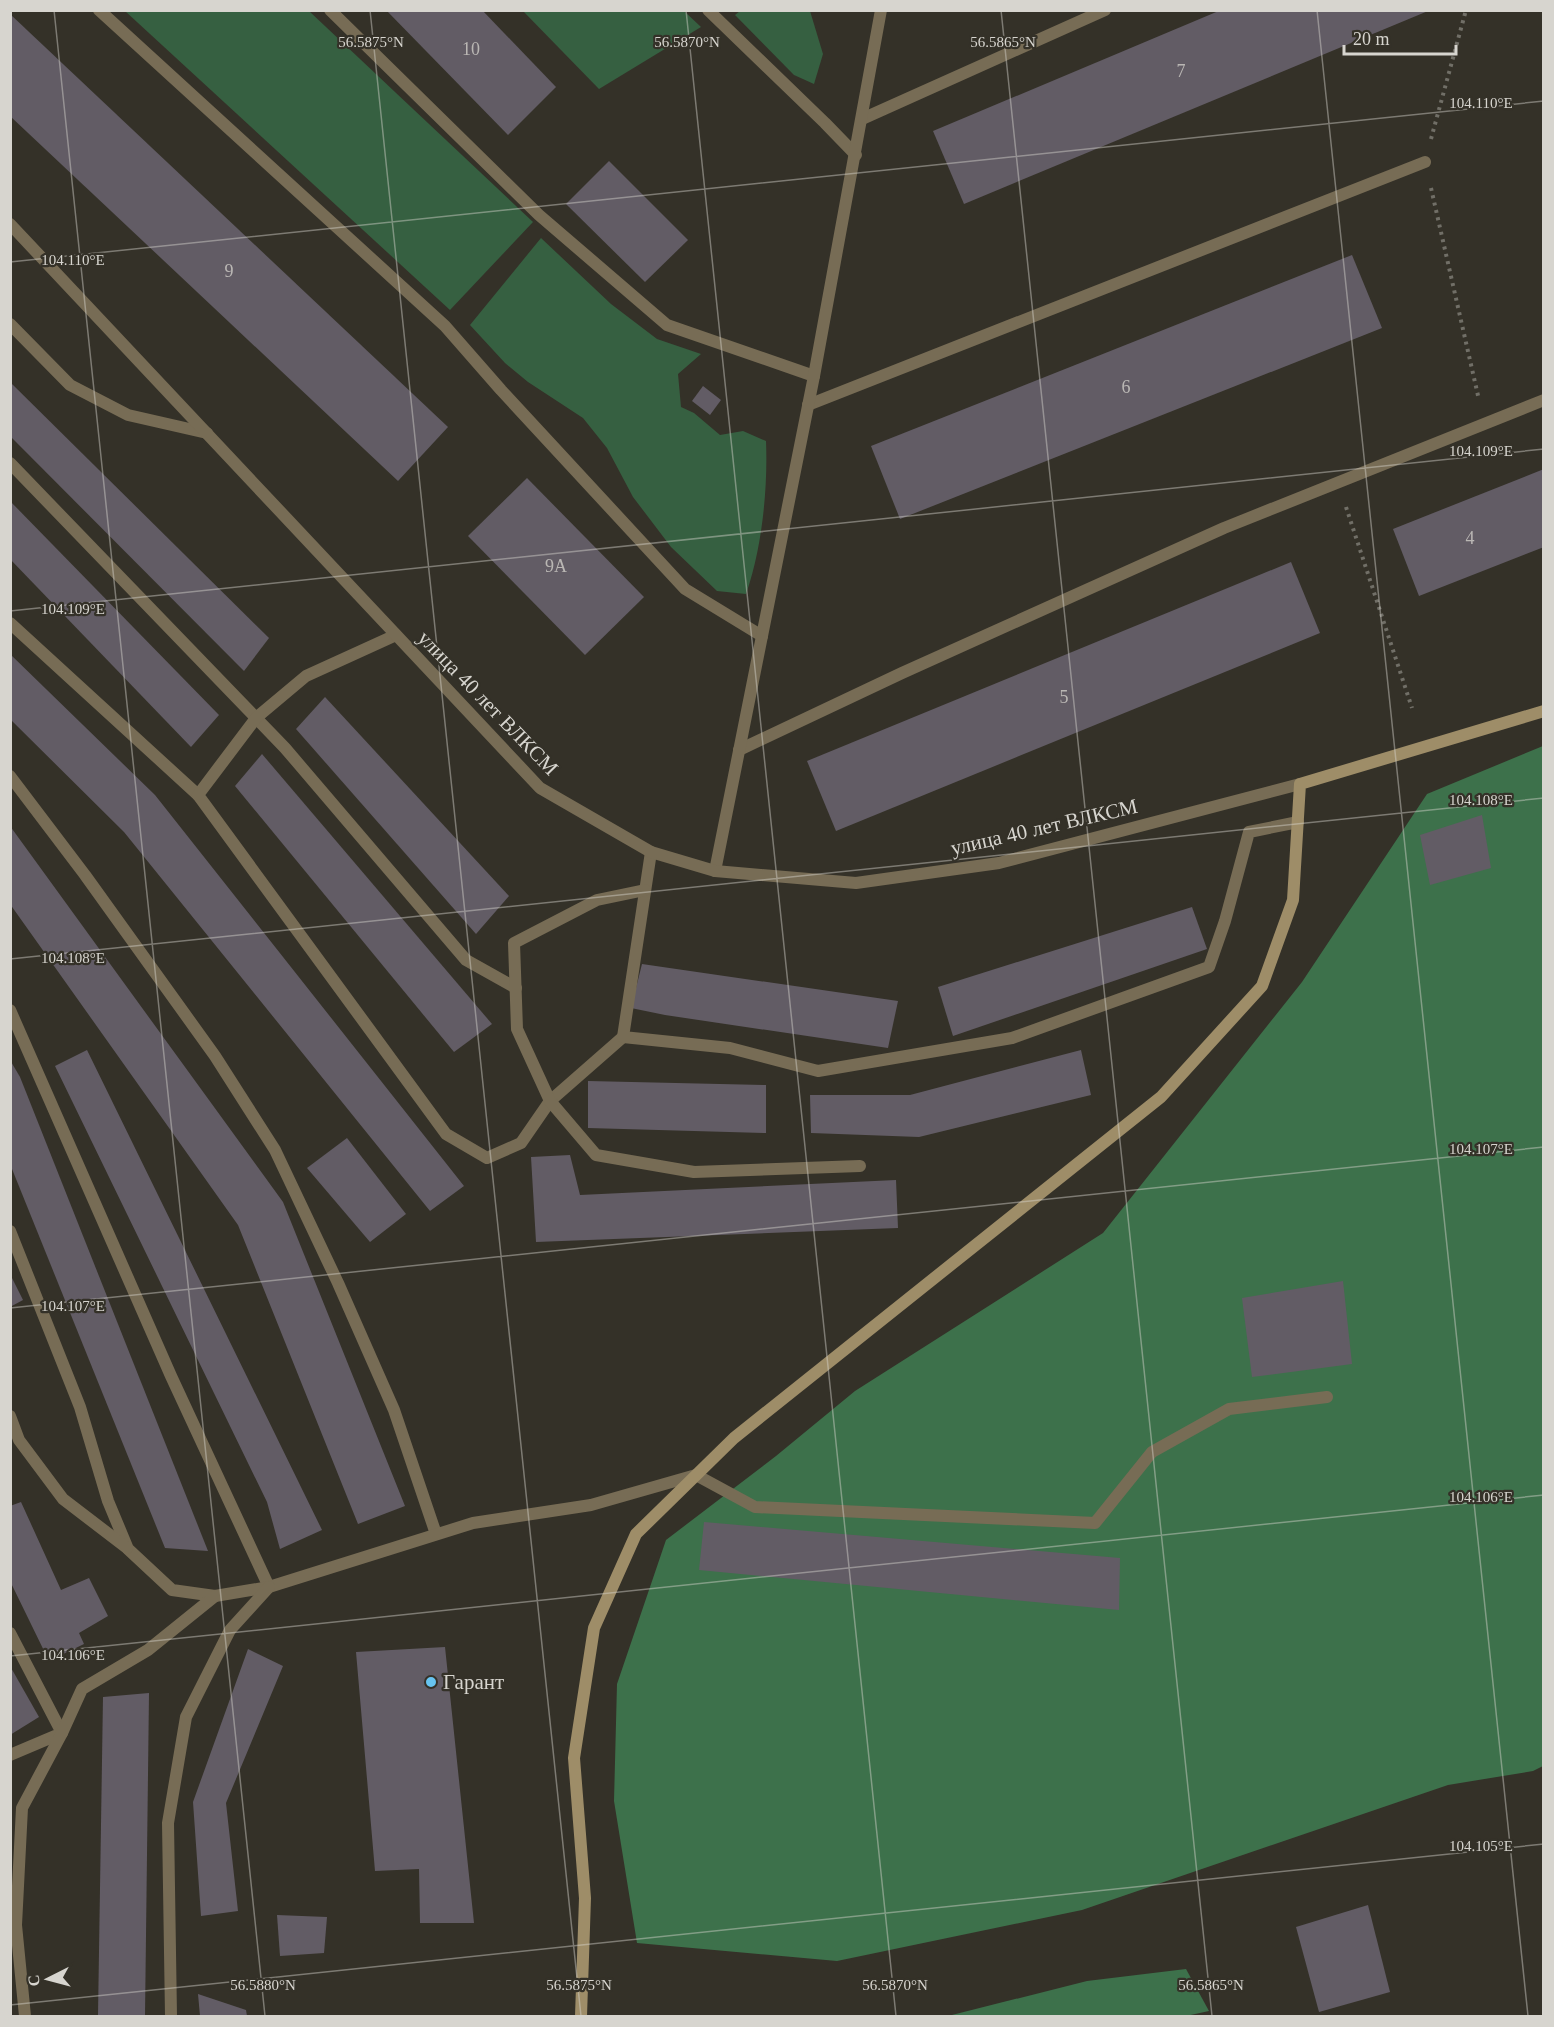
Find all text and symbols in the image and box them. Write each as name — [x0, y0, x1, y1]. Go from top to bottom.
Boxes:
scale bar — [1344, 18, 1456, 56]
text: 20 m — [1353, 29, 1390, 49]
text: 56.5875°N — [338, 34, 404, 50]
text: 56.5870°N — [654, 34, 720, 50]
text: 56.5865°N — [970, 34, 1036, 50]
house number: 10 — [462, 39, 480, 59]
house number: 7 — [1177, 61, 1186, 81]
text: 104.110°E — [1449, 95, 1513, 111]
text: 104.110°E — [41, 252, 105, 268]
house number: 9 — [225, 261, 234, 281]
house number: 6 — [1122, 377, 1131, 397]
text: 104.109°E — [1449, 443, 1513, 459]
house number: 4 — [1466, 528, 1475, 548]
house number: 9А — [545, 556, 567, 576]
text: 104.109°E — [41, 601, 105, 617]
street label: улица 40 лет ВЛКСМ — [413, 626, 563, 780]
house number: 5 — [1060, 687, 1069, 707]
text: 104.108°E — [1449, 792, 1513, 808]
street label: улица 40 лет ВЛКСМ — [948, 794, 1140, 860]
text: 104.108°E — [41, 950, 105, 966]
text: 104.107°E — [1449, 1141, 1513, 1157]
text: 104.107°E — [41, 1298, 105, 1314]
text: 104.106°E — [1449, 1489, 1513, 1505]
text: 104.106°E — [41, 1647, 105, 1663]
place label: Гарант — [443, 1670, 504, 1694]
marker: Гарант — [424, 1675, 438, 1689]
text: 104.105°E — [1449, 1838, 1513, 1854]
north arrow — [18, 1949, 78, 2009]
text: С — [25, 1974, 43, 1987]
text: 56.5880°N — [230, 1977, 296, 1993]
text: 56.5875°N — [546, 1977, 612, 1993]
text: 56.5870°N — [862, 1977, 928, 1993]
text: 56.5865°N — [1178, 1977, 1244, 1993]

